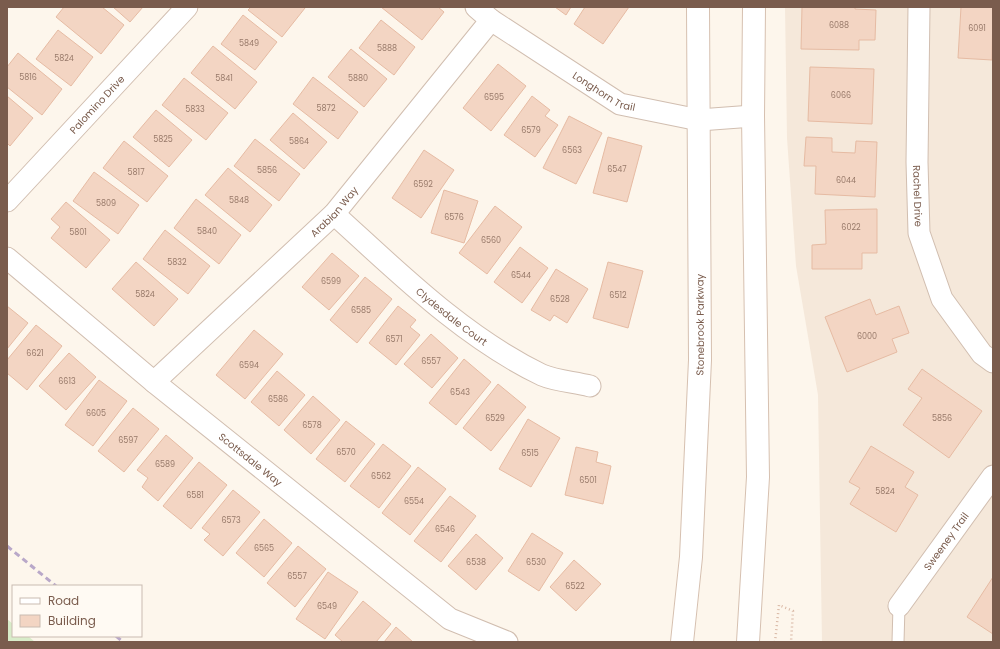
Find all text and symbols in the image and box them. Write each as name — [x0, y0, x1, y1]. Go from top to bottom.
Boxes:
house number: 6088 — [829, 20, 849, 31]
house number: 6091 — [968, 23, 986, 34]
house number: 5849 — [239, 38, 259, 49]
house number: 5888 — [377, 43, 397, 54]
house number: 5824 — [54, 53, 74, 64]
street label: Longhorn Trail — [570, 68, 637, 114]
house number: 5816 — [19, 72, 37, 83]
street label: Palomino Drive — [66, 72, 128, 137]
house number: 5841 — [215, 73, 233, 84]
house number: 5880 — [348, 73, 368, 84]
house number: 6066 — [831, 90, 851, 101]
house number: 6595 — [484, 92, 504, 103]
house number: 5872 — [316, 103, 336, 114]
house number: 5833 — [185, 104, 205, 115]
house number: 6579 — [521, 125, 541, 136]
house number: 5825 — [153, 134, 173, 145]
house number: 5864 — [289, 136, 309, 147]
house number: 6563 — [562, 145, 582, 156]
house number: 6547 — [607, 164, 627, 175]
house number: 5856 — [257, 165, 277, 176]
street label: Rachel Drive — [910, 165, 926, 227]
house number: 5817 — [128, 167, 145, 178]
house number: 6044 — [836, 175, 856, 186]
house number: 6592 — [413, 179, 433, 190]
street label: Arabian Way — [307, 183, 361, 240]
house number: 5848 — [229, 195, 249, 206]
house number: 5809 — [96, 198, 116, 209]
house number: 6576 — [444, 212, 464, 223]
house number: 6022 — [841, 222, 861, 233]
house number: 5840 — [197, 226, 217, 237]
house number: 5801 — [69, 227, 87, 238]
house number: 6560 — [481, 235, 501, 246]
house number: 5832 — [167, 257, 187, 268]
house number: 6544 — [511, 270, 531, 281]
street label: Stonebrook Parkway — [692, 273, 708, 376]
house number: 6599 — [321, 276, 341, 287]
street label: Clydesdale Court — [413, 284, 491, 349]
house number: 5824 — [135, 289, 155, 300]
house number: 6512 — [609, 290, 627, 301]
house number: 6528 — [550, 294, 570, 305]
house number: 6585 — [351, 305, 371, 316]
house number: 6000 — [857, 331, 877, 342]
house number: 6571 — [385, 334, 403, 345]
house number: 6621 — [26, 348, 44, 359]
house number: 6557 — [421, 356, 441, 367]
house number: 6594 — [239, 360, 259, 371]
house number: 6613 — [58, 376, 76, 387]
house number: 6543 — [450, 387, 470, 398]
house number: 6586 — [268, 394, 288, 405]
house number: 6605 — [86, 408, 106, 419]
house number: 6529 — [485, 413, 505, 424]
house number: 5856 — [932, 413, 952, 424]
house number: 6578 — [302, 420, 322, 431]
street label: Scottsdale Way — [215, 429, 286, 490]
house number: 6597 — [118, 435, 138, 446]
house number: 6570 — [336, 447, 356, 458]
house number: 6515 — [521, 448, 539, 459]
house number: 6589 — [155, 459, 175, 470]
house number: 6562 — [371, 471, 391, 482]
house number: 6501 — [579, 475, 597, 486]
house number: 5824 — [875, 486, 895, 497]
house number: 6581 — [186, 490, 204, 501]
house number: 6554 — [404, 496, 424, 507]
street label: Sweeney Trail — [920, 509, 972, 573]
house number: 6573 — [221, 515, 241, 526]
house number: 6546 — [435, 524, 455, 535]
house number: 6565 — [254, 543, 274, 554]
house number: 6538 — [466, 557, 486, 568]
house number: 6530 — [526, 557, 546, 568]
house number: 6557 — [287, 571, 307, 582]
house number: 6522 — [565, 581, 585, 592]
legend — [12, 585, 142, 637]
text: Road — [48, 592, 79, 609]
house number: 6549 — [317, 601, 337, 612]
text: Building — [48, 612, 96, 629]

